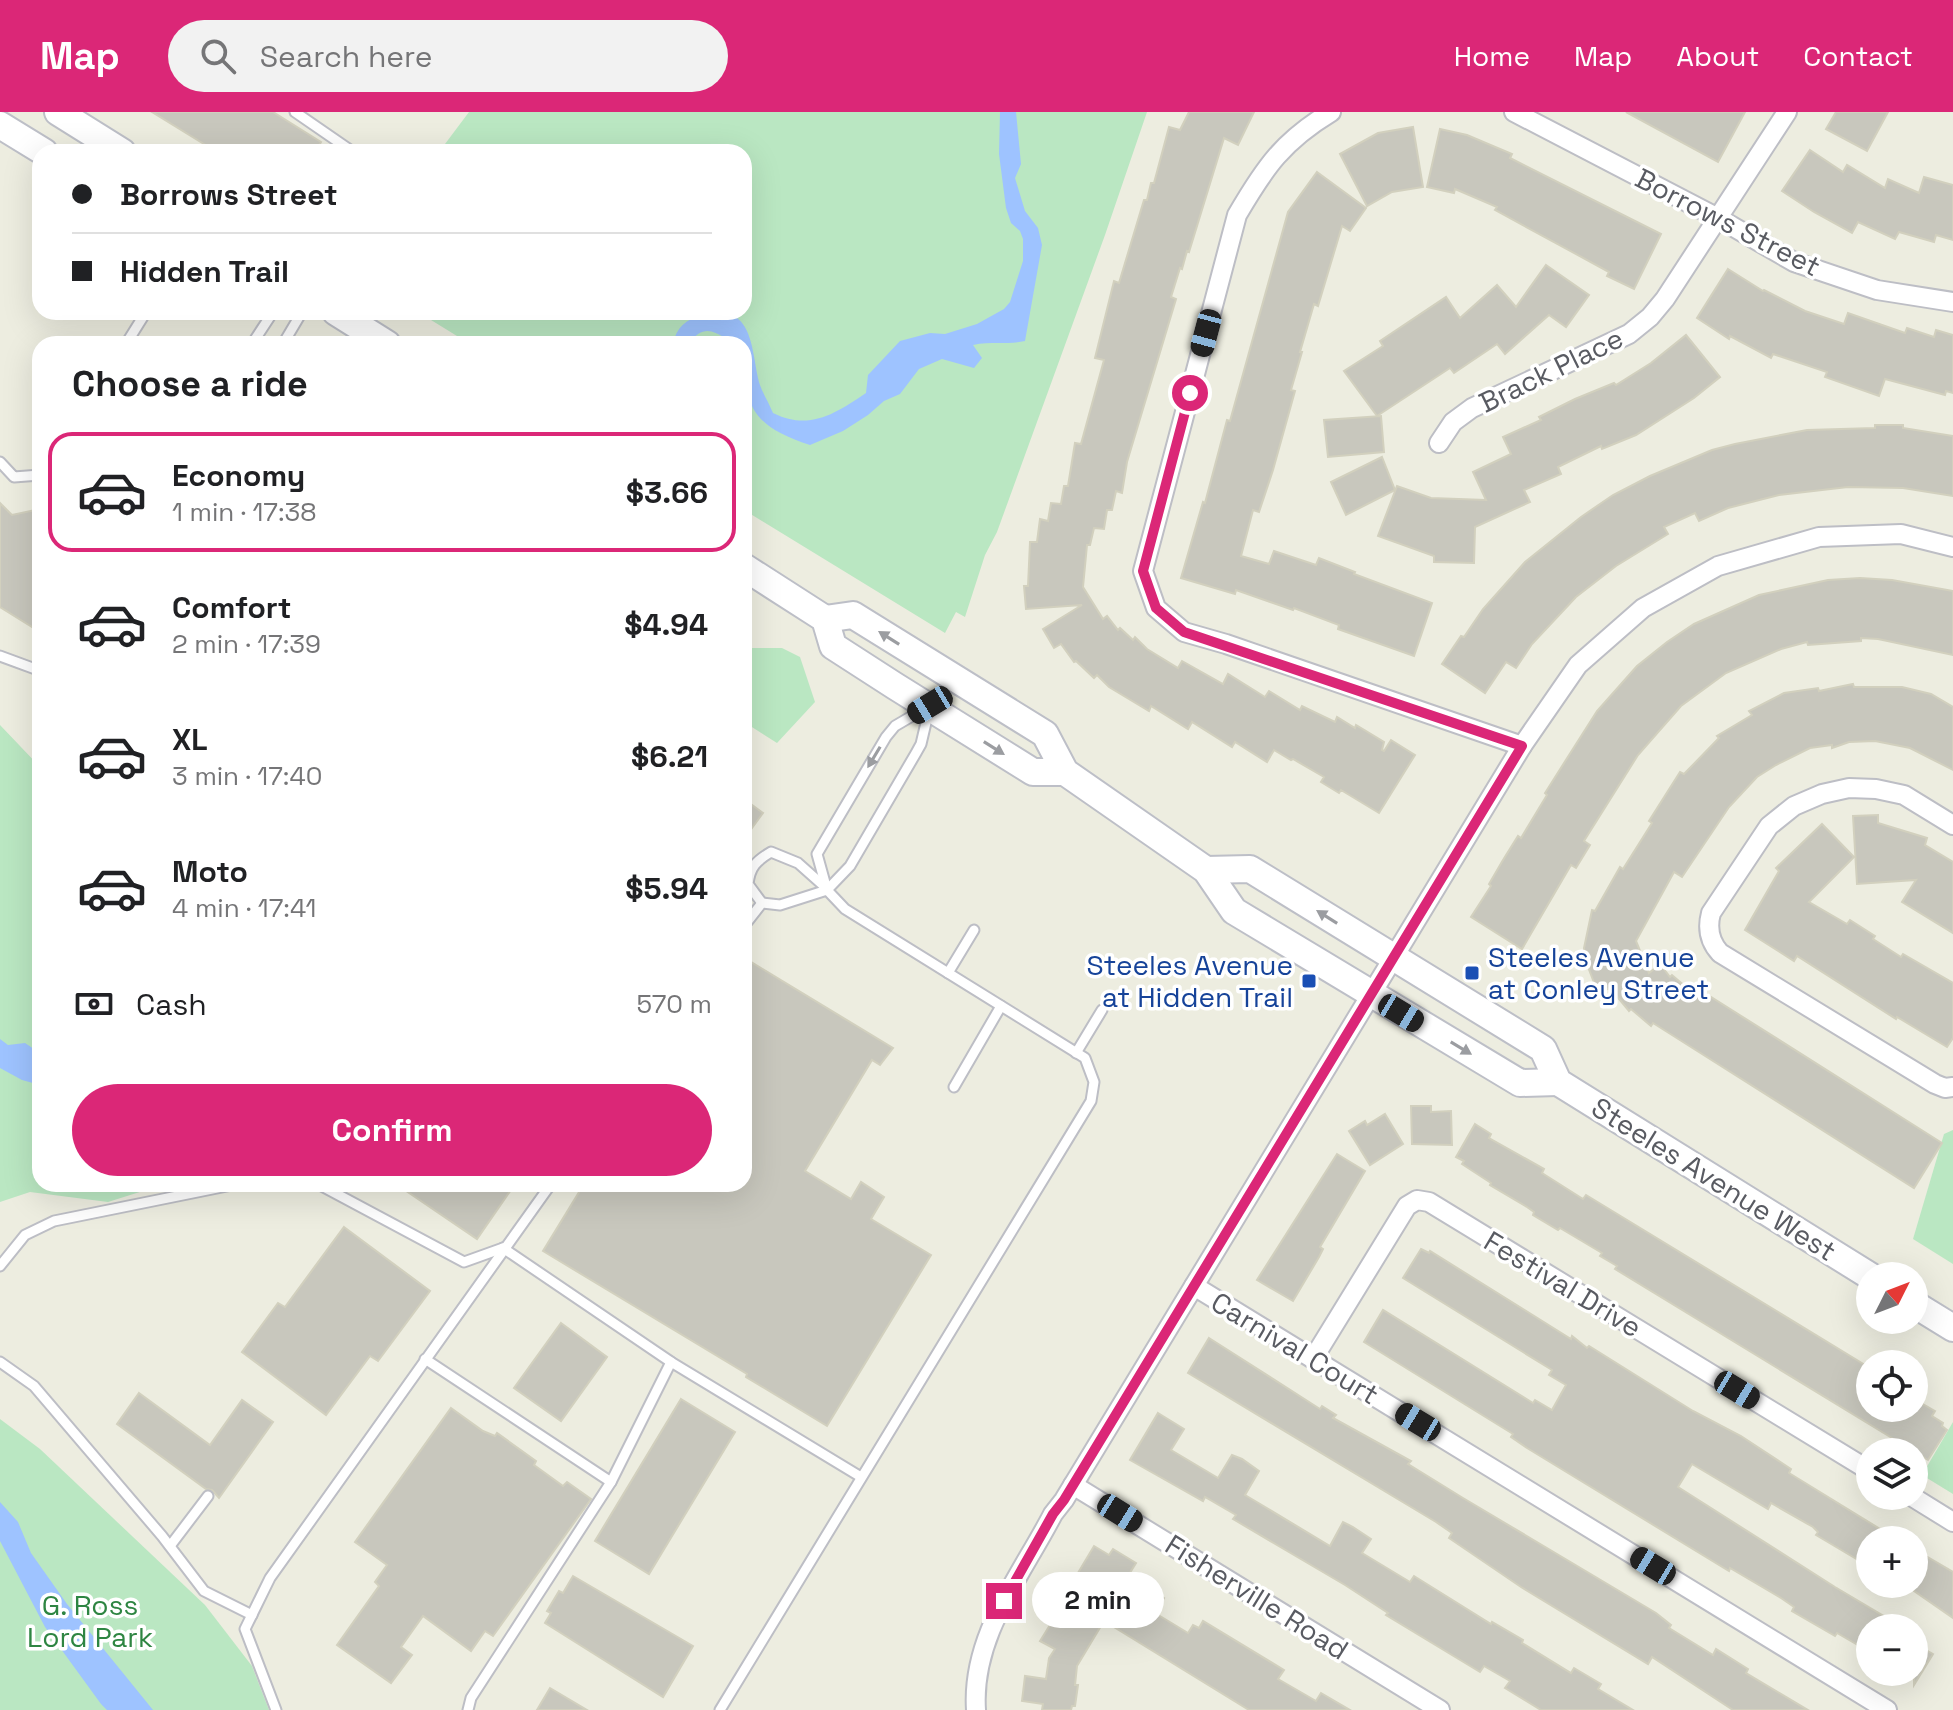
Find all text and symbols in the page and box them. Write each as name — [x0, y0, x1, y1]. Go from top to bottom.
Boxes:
search box — [168, 20, 728, 92]
text: Map — [40, 32, 120, 80]
icon: search — [196, 34, 240, 78]
text: Search here — [260, 37, 433, 76]
text: Home — [1454, 38, 1530, 74]
text: Map — [1574, 38, 1632, 74]
text: About — [1676, 38, 1759, 74]
text: Contact — [1803, 38, 1913, 74]
street label: Borrows Street — [1629, 160, 1827, 284]
text: Borrows Street — [120, 175, 338, 214]
text: Hidden Trail — [120, 252, 289, 291]
car — [1188, 307, 1224, 359]
street label: Brack Place — [1473, 320, 1629, 420]
text: Choose a ride — [72, 361, 308, 407]
route start — [1172, 375, 1208, 411]
icon: car — [76, 456, 148, 528]
text: Economy — [172, 456, 305, 495]
text: $3.66 — [626, 473, 708, 512]
text: 1 min · 17:38 — [172, 495, 316, 529]
icon: car — [76, 588, 148, 660]
text: Comfort — [172, 588, 291, 627]
text: $4.94 — [624, 605, 708, 644]
text: 2 min · 17:39 — [172, 627, 321, 661]
one-way arrow — [878, 631, 900, 645]
car — [903, 682, 957, 728]
icon: car — [76, 720, 148, 792]
text: XL — [172, 720, 208, 759]
text: $6.21 — [631, 737, 708, 776]
one-way arrow — [983, 741, 1005, 755]
one-way arrow — [867, 746, 881, 768]
text: 3 min · 17:40 — [172, 759, 322, 793]
icon: car — [76, 852, 148, 924]
text: Moto — [172, 852, 248, 891]
text: $5.94 — [625, 869, 708, 908]
text: 4 min · 17:41 — [172, 891, 316, 925]
one-way arrow — [1317, 909, 1338, 924]
place label: Steeles Avenue at Conley Street — [1488, 939, 1709, 1007]
place label: Steeles Avenue at Hidden Trail — [1086, 947, 1293, 1015]
marker: Steeles Avenue at Conley Street — [1463, 964, 1481, 982]
marker: Steeles Avenue at Hidden Trail — [1300, 972, 1318, 990]
icon: cash — [72, 982, 116, 1026]
text: Cash — [136, 985, 207, 1024]
text: 570 m — [637, 987, 712, 1021]
car — [1374, 990, 1428, 1036]
one-way arrow — [1450, 1041, 1472, 1055]
button: Confirm — [72, 1084, 712, 1176]
street label: Steeles Avenue West — [1585, 1089, 1843, 1269]
street label: Festival Drive — [1478, 1223, 1648, 1345]
north arrow — [1856, 1262, 1928, 1334]
map controls — [1856, 1262, 1928, 1686]
street label: Carnival Court — [1205, 1284, 1385, 1412]
button: locate — [1856, 1350, 1928, 1422]
car — [1710, 1367, 1764, 1413]
car — [1391, 1399, 1445, 1445]
button: layers — [1856, 1438, 1928, 1510]
car — [1093, 1490, 1147, 1536]
street label: Fisherville Road — [1159, 1526, 1355, 1668]
button: + — [1856, 1526, 1928, 1598]
car — [1626, 1543, 1680, 1589]
callout: 2 min — [1032, 1573, 1164, 1629]
route end — [986, 1583, 1022, 1619]
text: 2 min — [1064, 1583, 1132, 1617]
park label: G. Ross Lord Park — [27, 1587, 153, 1655]
button: − — [1856, 1614, 1928, 1686]

